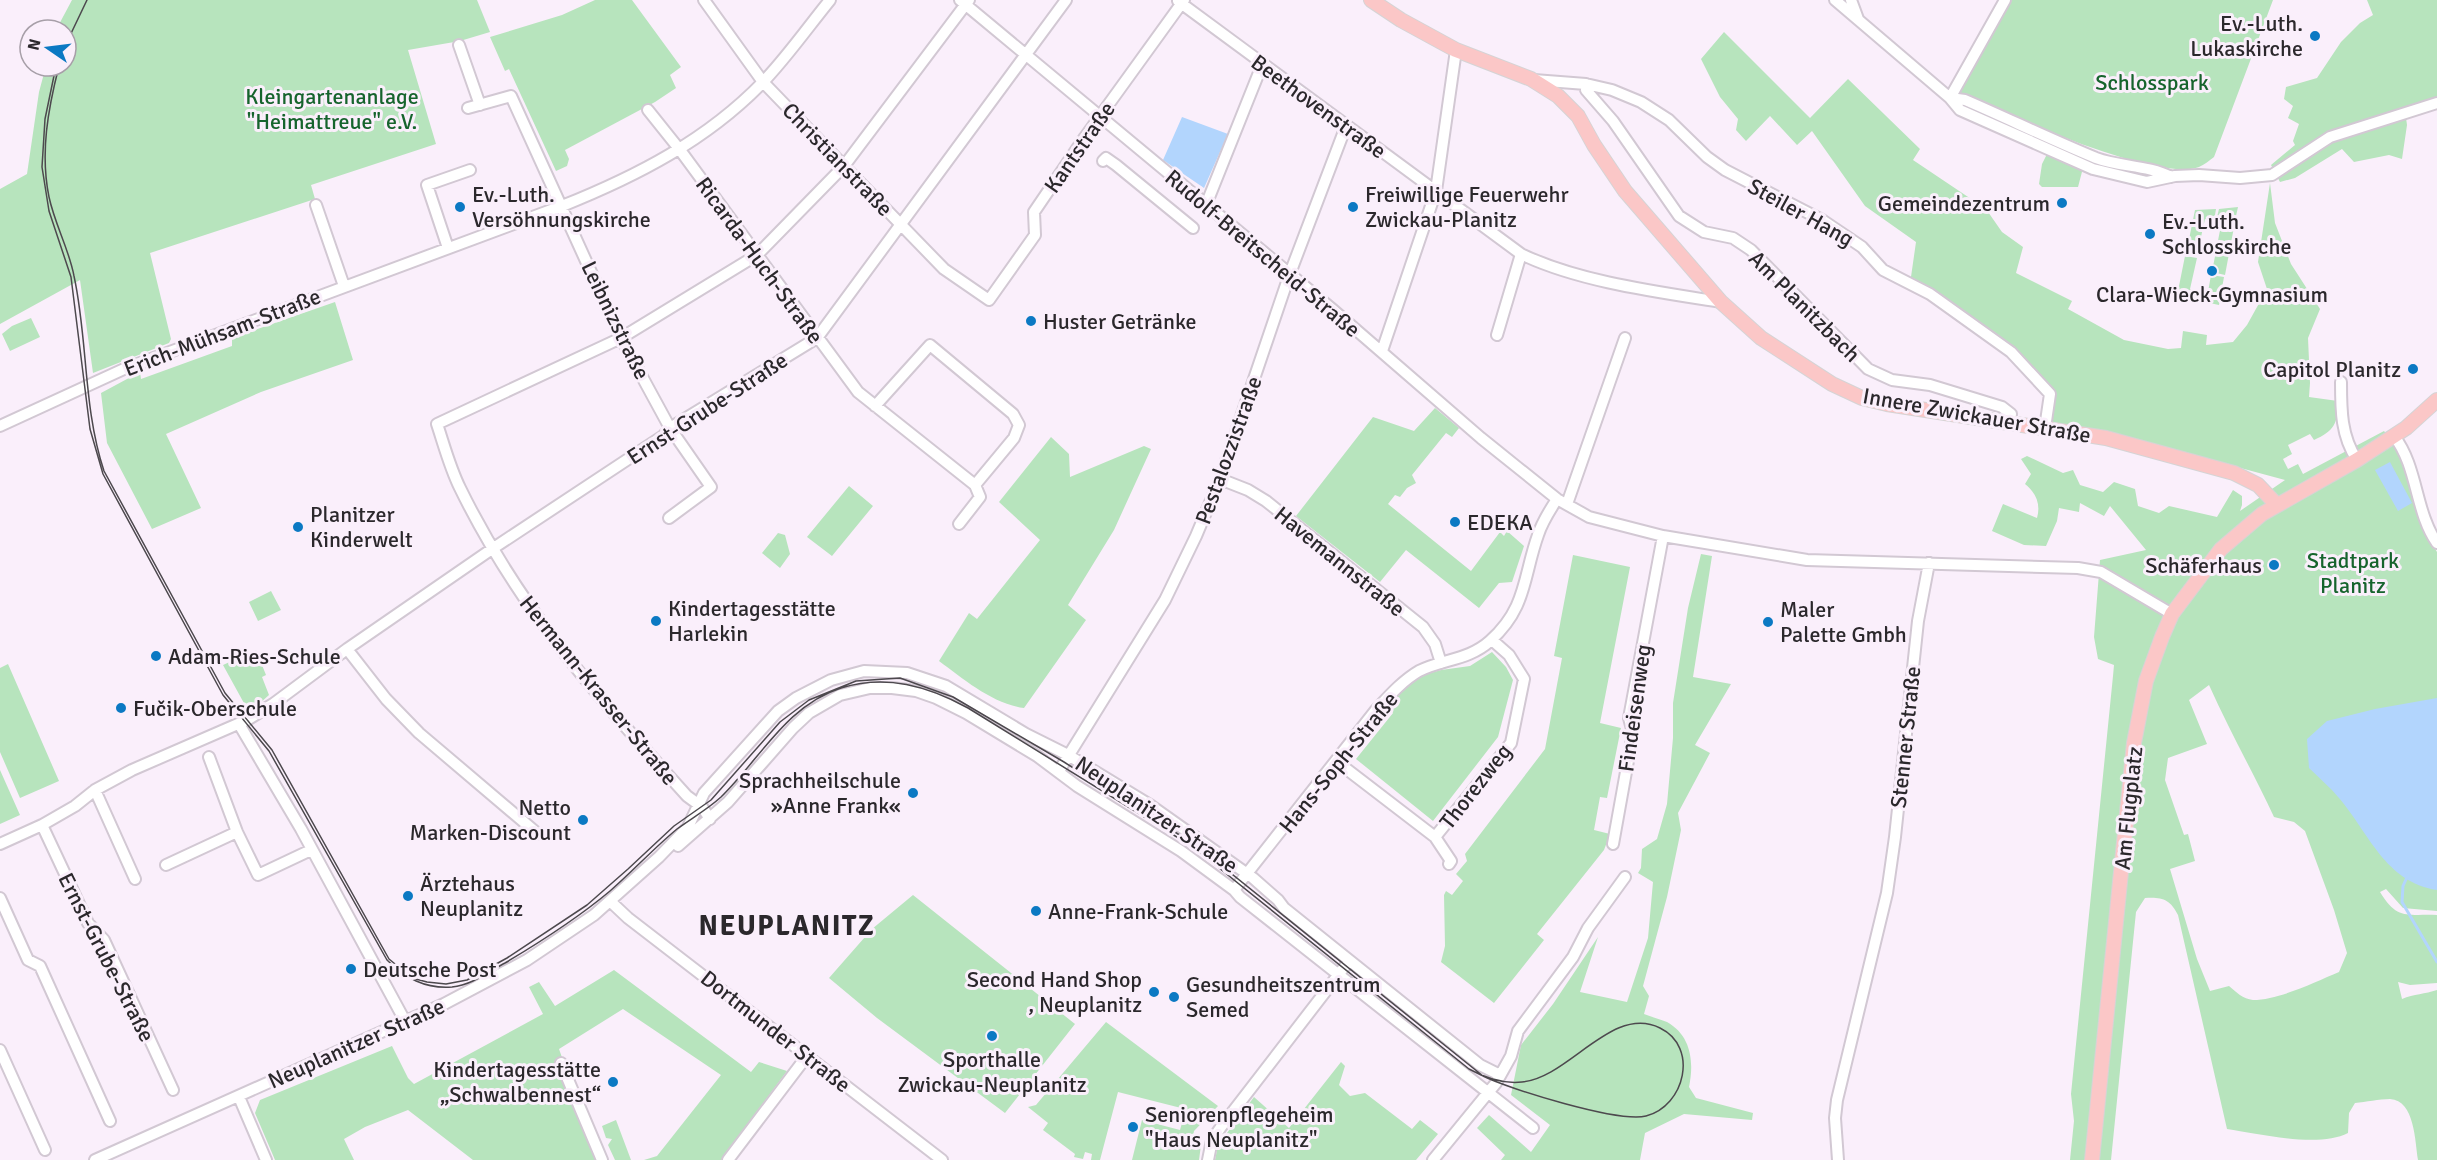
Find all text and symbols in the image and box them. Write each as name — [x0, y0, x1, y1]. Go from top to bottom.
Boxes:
place label: Ev.-Luth. Lukaskirche — [2190, 10, 2303, 62]
north arrow — [18, 18, 78, 78]
marker: Ev.-Luth. Lukaskirche — [2308, 29, 2322, 43]
text: N — [23, 37, 45, 52]
street label: Beethovenstraße — [1246, 48, 1391, 164]
park label: Schlosspark — [2095, 69, 2209, 96]
park label: Kleingartenanlage "Heimattreue" e.V. — [245, 83, 419, 135]
street label: Kantstraße — [1038, 96, 1121, 198]
street label: Christianstraße — [777, 97, 899, 222]
street label: Rudolf-Breitscheid-Straße — [1160, 164, 1366, 343]
street label: Ricarda-Huch-Straße — [690, 172, 829, 349]
street label: Steiler Hang — [1743, 172, 1858, 252]
place label: Ev.-Luth. Versöhnungskirche — [472, 181, 651, 233]
place label: Freiwillige Feuerwehr Zwickau-Planitz — [1365, 181, 1569, 233]
place label: Gemeindezentrum — [1878, 190, 2050, 217]
marker: Gemeindezentrum — [2055, 196, 2069, 210]
marker: Ev.-Luth. Versöhnungskirche — [453, 200, 467, 214]
marker: Freiwillige Feuerwehr Zwickau-Planitz — [1346, 200, 1360, 214]
place label: Ev.-Luth. Schlosskirche — [2162, 208, 2291, 260]
marker: Ev.-Luth. Schlosskirche — [2143, 227, 2157, 241]
street label: Am Planitzbach — [1743, 245, 1866, 368]
street label: Leibnizstraße — [575, 257, 656, 384]
marker: Clara-Wieck-Gymnasium — [2205, 264, 2219, 278]
place label: Clara-Wieck-Gymnasium — [2096, 281, 2328, 308]
street label: Erich-Mühsam-Straße — [120, 282, 324, 382]
place label: Huster Getränke — [1043, 308, 1197, 335]
marker: Huster Getränke — [1024, 314, 1038, 328]
street label: Ernst-Grube-Straße — [622, 346, 793, 470]
place label: Capitol Planitz — [2263, 356, 2401, 383]
marker: Capitol Planitz — [2406, 362, 2420, 376]
street label: Pestalozzistraße — [1189, 372, 1268, 528]
street label: Innere Zwickauer Straße — [1861, 382, 2093, 449]
street label: Havemannstraße — [1269, 500, 1410, 622]
place label: Planitzer Kinderwelt — [310, 501, 413, 553]
place label: EDEKA — [1467, 509, 1533, 536]
marker: EDEKA — [1448, 515, 1462, 529]
marker: Planitzer Kinderwelt — [291, 520, 305, 534]
park label: Stadtpark Planitz — [2307, 547, 2399, 599]
place label: Schäferhaus — [2145, 552, 2262, 579]
marker: Schäferhaus — [2267, 558, 2281, 572]
street label: Hermann-Krasser-Straße — [514, 590, 683, 791]
place label: Kindertagesstätte Harlekin — [668, 595, 836, 647]
place label: Maler Palette Gmbh — [1780, 596, 1907, 648]
marker: Kindertagesstätte Harlekin — [649, 614, 663, 628]
marker: Maler Palette Gmbh — [1761, 615, 1775, 629]
place label: Adam-Ries-Schule — [168, 643, 341, 670]
street label: Findeisenweg — [1612, 643, 1657, 774]
marker: Adam-Ries-Schule — [149, 649, 163, 663]
street label: Stenner Straße — [1885, 665, 1926, 809]
street label: Hans-Soph-Straße — [1273, 686, 1404, 838]
place label: Fučik-Oberschule — [133, 695, 297, 722]
marker: Fučik-Oberschule — [114, 701, 128, 715]
street label: Thorezweg — [1434, 738, 1517, 834]
street label: Am Flugplatz — [2109, 745, 2148, 871]
street label: Neuplanitzer Straße — [1070, 750, 1243, 879]
place label: Sprachheilschule »Anne Frank« — [739, 767, 901, 819]
marker: Sprachheilschule »Anne Frank« — [906, 786, 920, 800]
place label: Netto Marken-Discount — [409, 794, 571, 846]
marker: Netto Marken-Discount — [576, 813, 590, 827]
street label: Ernst-Grube-Straße — [52, 868, 161, 1046]
place label: Ärztehaus Neuplanitz — [420, 870, 523, 922]
marker: Ärztehaus Neuplanitz — [401, 889, 415, 903]
place label: Anne-Frank-Schule — [1048, 898, 1228, 925]
marker: Anne-Frank-Schule — [1029, 904, 1043, 918]
district label: NEUPLANITZ — [698, 909, 876, 943]
place label: Deutsche Post — [363, 956, 497, 983]
marker: Deutsche Post — [344, 962, 358, 976]
street label: Dortmunder Straße — [695, 964, 856, 1098]
place label: Second Hand Shop , Neuplanitz — [967, 966, 1142, 1018]
place label: Gesundheitszentrum Semed — [1186, 971, 1381, 1023]
marker: Second Hand Shop , Neuplanitz — [1147, 985, 1161, 999]
marker: Gesundheitszentrum Semed — [1167, 990, 1181, 1004]
street label: Neuplanitzer Straße — [264, 992, 449, 1095]
marker: Sporthalle Zwickau-Neuplanitz — [985, 1029, 999, 1043]
place label: Sporthalle Zwickau-Neuplanitz — [897, 1046, 1087, 1098]
place label: Kindertagesstätte „Schwalbennest“ — [433, 1056, 601, 1108]
marker: Kindertagesstätte „Schwalbennest“ — [606, 1075, 620, 1089]
place label: Seniorenpflegeheim "Haus Neuplanitz" — [1145, 1101, 1333, 1153]
marker: Seniorenpflegeheim "Haus Neuplanitz" — [1126, 1120, 1140, 1134]

